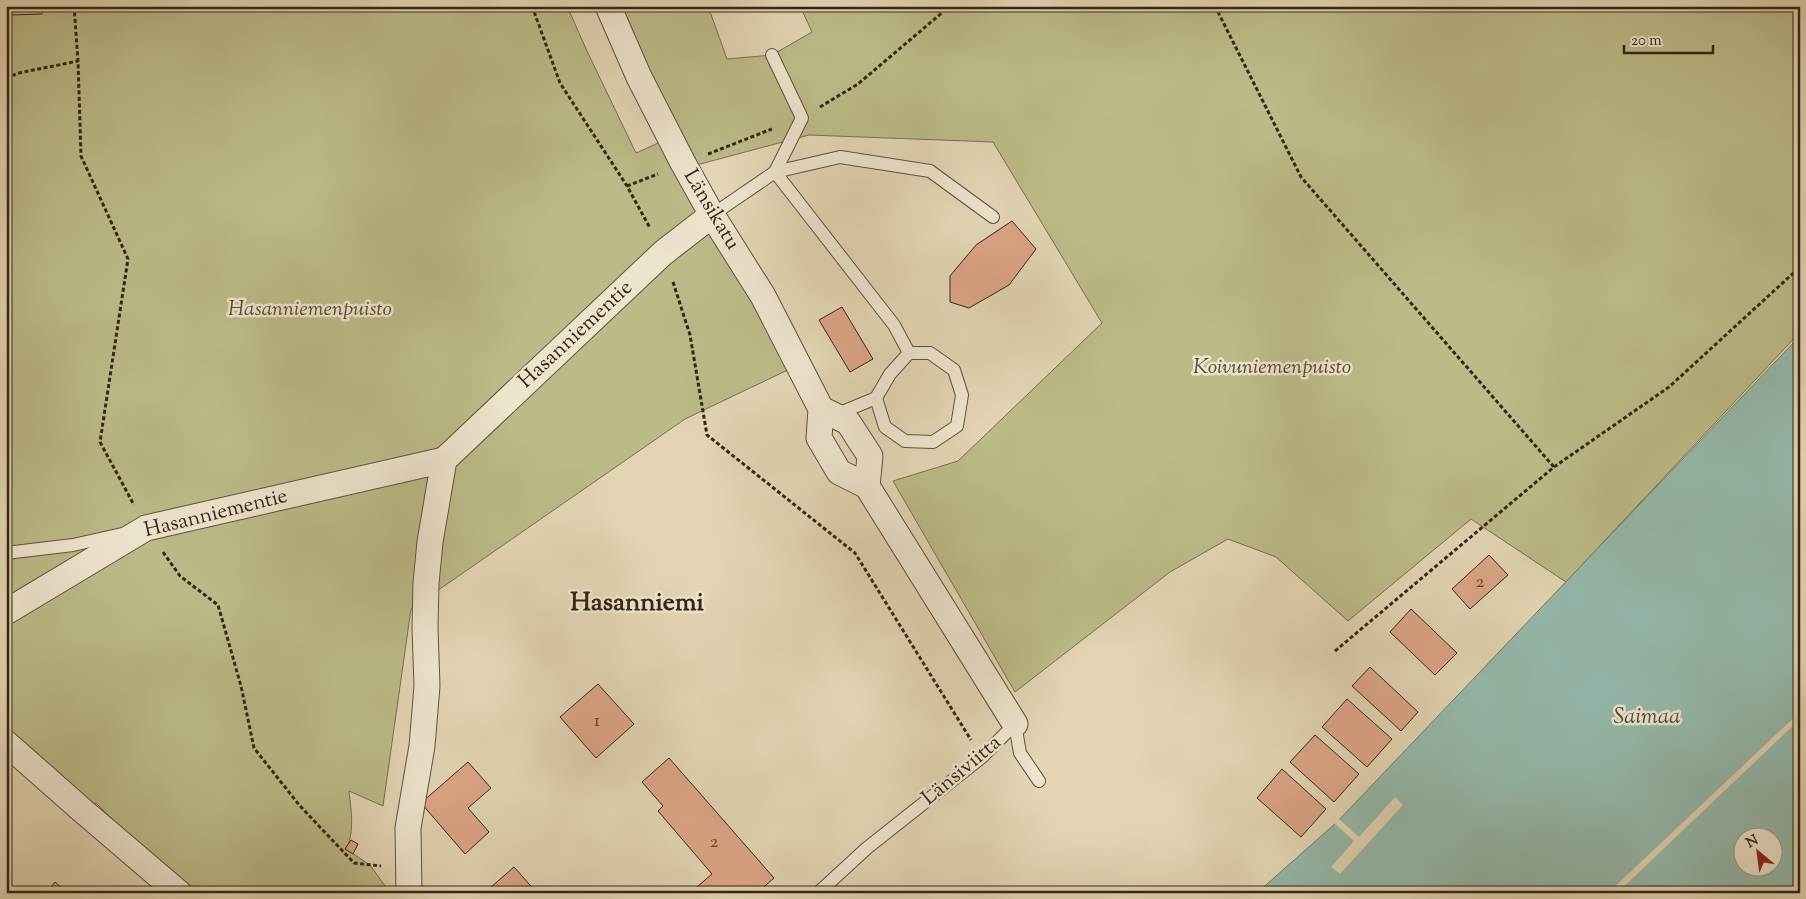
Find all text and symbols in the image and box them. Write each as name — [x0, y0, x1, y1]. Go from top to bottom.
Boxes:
scale bar — [1624, 22, 1712, 54]
text: 20 m — [1631, 31, 1662, 52]
street label: Länsikatu — [675, 164, 747, 256]
street label: Hasanniementie — [512, 274, 640, 396]
park label: Hasanniemenpuisto — [228, 295, 392, 325]
park label: Koivuniemenpuisto — [1193, 353, 1351, 383]
street label: Hasanniementie — [141, 482, 291, 546]
house number: 2 — [1476, 569, 1485, 596]
district label: Hasanniemi — [570, 585, 704, 622]
water label: Saimaa — [1613, 702, 1681, 734]
house number: 1 — [594, 708, 601, 735]
street label: Länsiviitta — [916, 729, 1009, 813]
north arrow — [1734, 826, 1784, 876]
house number: 2 — [710, 829, 719, 856]
text: N — [1743, 831, 1762, 854]

